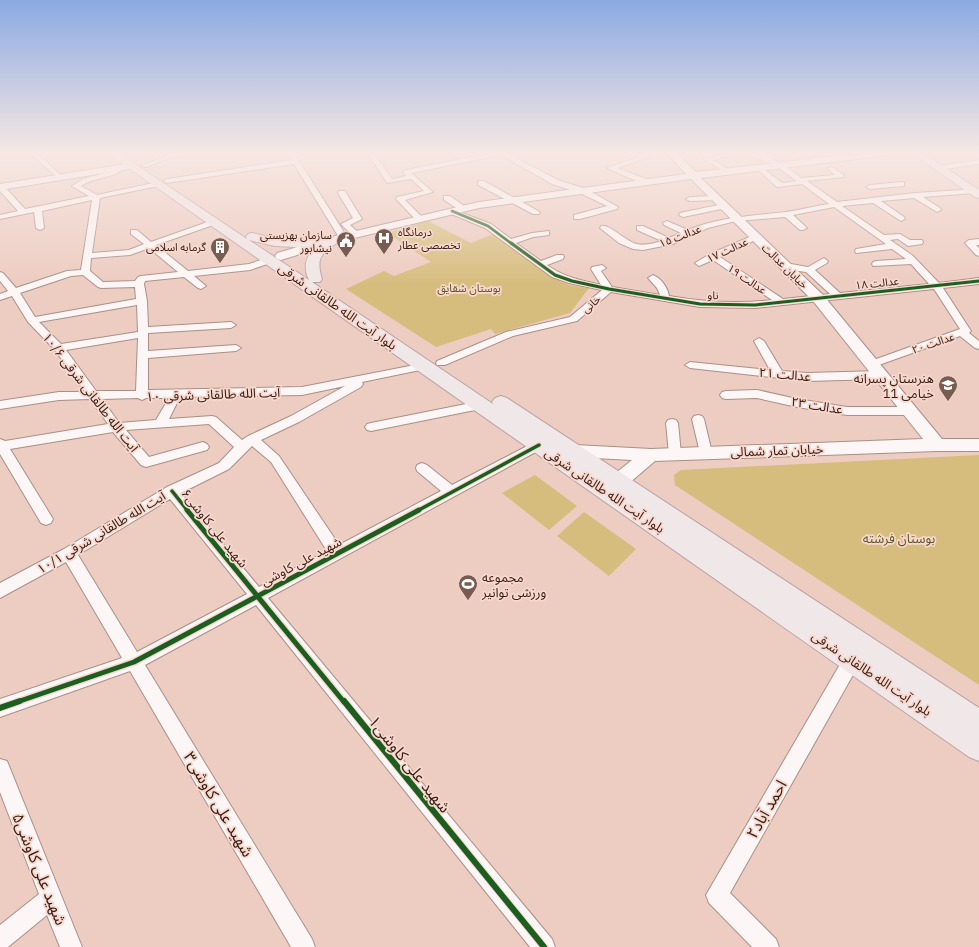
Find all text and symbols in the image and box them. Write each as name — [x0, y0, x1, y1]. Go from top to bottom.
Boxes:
street label: عدالت ۱۵ — [657, 221, 704, 250]
place label: درمانگاه تخصصی عطار — [397, 225, 460, 252]
hospital icon: درمانگاه تخصصی عطار — [373, 227, 395, 255]
place label: سازمان بهزیستی نیشابور — [260, 228, 332, 255]
public building icon: سازمان بهزیستی نیشابور — [335, 230, 357, 258]
street label: عدالت ۱۷ — [704, 234, 750, 266]
building icon: گرمابه اسلامی — [209, 236, 231, 264]
place label: گرمابه اسلامی — [146, 240, 206, 254]
street label: خیابان عدالت — [759, 240, 811, 292]
street label: بلوار آیت الله طالقانی شرقی — [275, 259, 400, 354]
street label: عدالت ۱۹ — [725, 261, 770, 297]
street label: عدالت ۱۸ — [854, 274, 900, 292]
park label: بوستان شقایق — [437, 281, 501, 295]
street label: ناو — [707, 288, 719, 302]
street label: خانی — [579, 292, 604, 316]
street label: آیت الله طالقانی شرقی ۱۰/۶ — [39, 329, 143, 456]
street label: عدالت ۲۰ — [910, 329, 957, 357]
street label: عدالت ۲۱ — [758, 364, 812, 385]
place label: هنرستان پسرانه خیامی 11 — [854, 370, 934, 402]
school or university icon: هنرستان پسرانه خیامی 11 — [937, 374, 959, 402]
street label: آیت الله طالقانی شرقی ۱۰ — [145, 384, 282, 405]
street label: عدالت ۲۳ — [790, 393, 844, 418]
street label: خیابان تمار شمالی — [730, 440, 824, 461]
street label: بلوار آیت الله طالقانی شرقی — [541, 444, 668, 537]
street label: شهید علی کاوشی۶ — [178, 485, 252, 571]
street label: آیت الله طالقانی شرقی ۱۰/۱ — [34, 487, 170, 578]
park label: بوستان فرشته — [863, 530, 935, 547]
street label: شهید علی کاوشی — [258, 533, 345, 590]
place label: مجموعه ورزشی توانیر — [481, 569, 547, 601]
sports icon: مجموعه ورزشی توانیر — [457, 573, 479, 601]
street label: بلوار آیت الله طالقانی شرقی — [808, 627, 935, 720]
street label: شهید علی کاوشی۱ — [365, 711, 455, 817]
street label: شهید علی کاوشی۳ — [180, 748, 258, 860]
street label: احمد آباد۲ — [741, 776, 791, 842]
street label: شهید علی کاوشی۵ — [8, 810, 72, 928]

